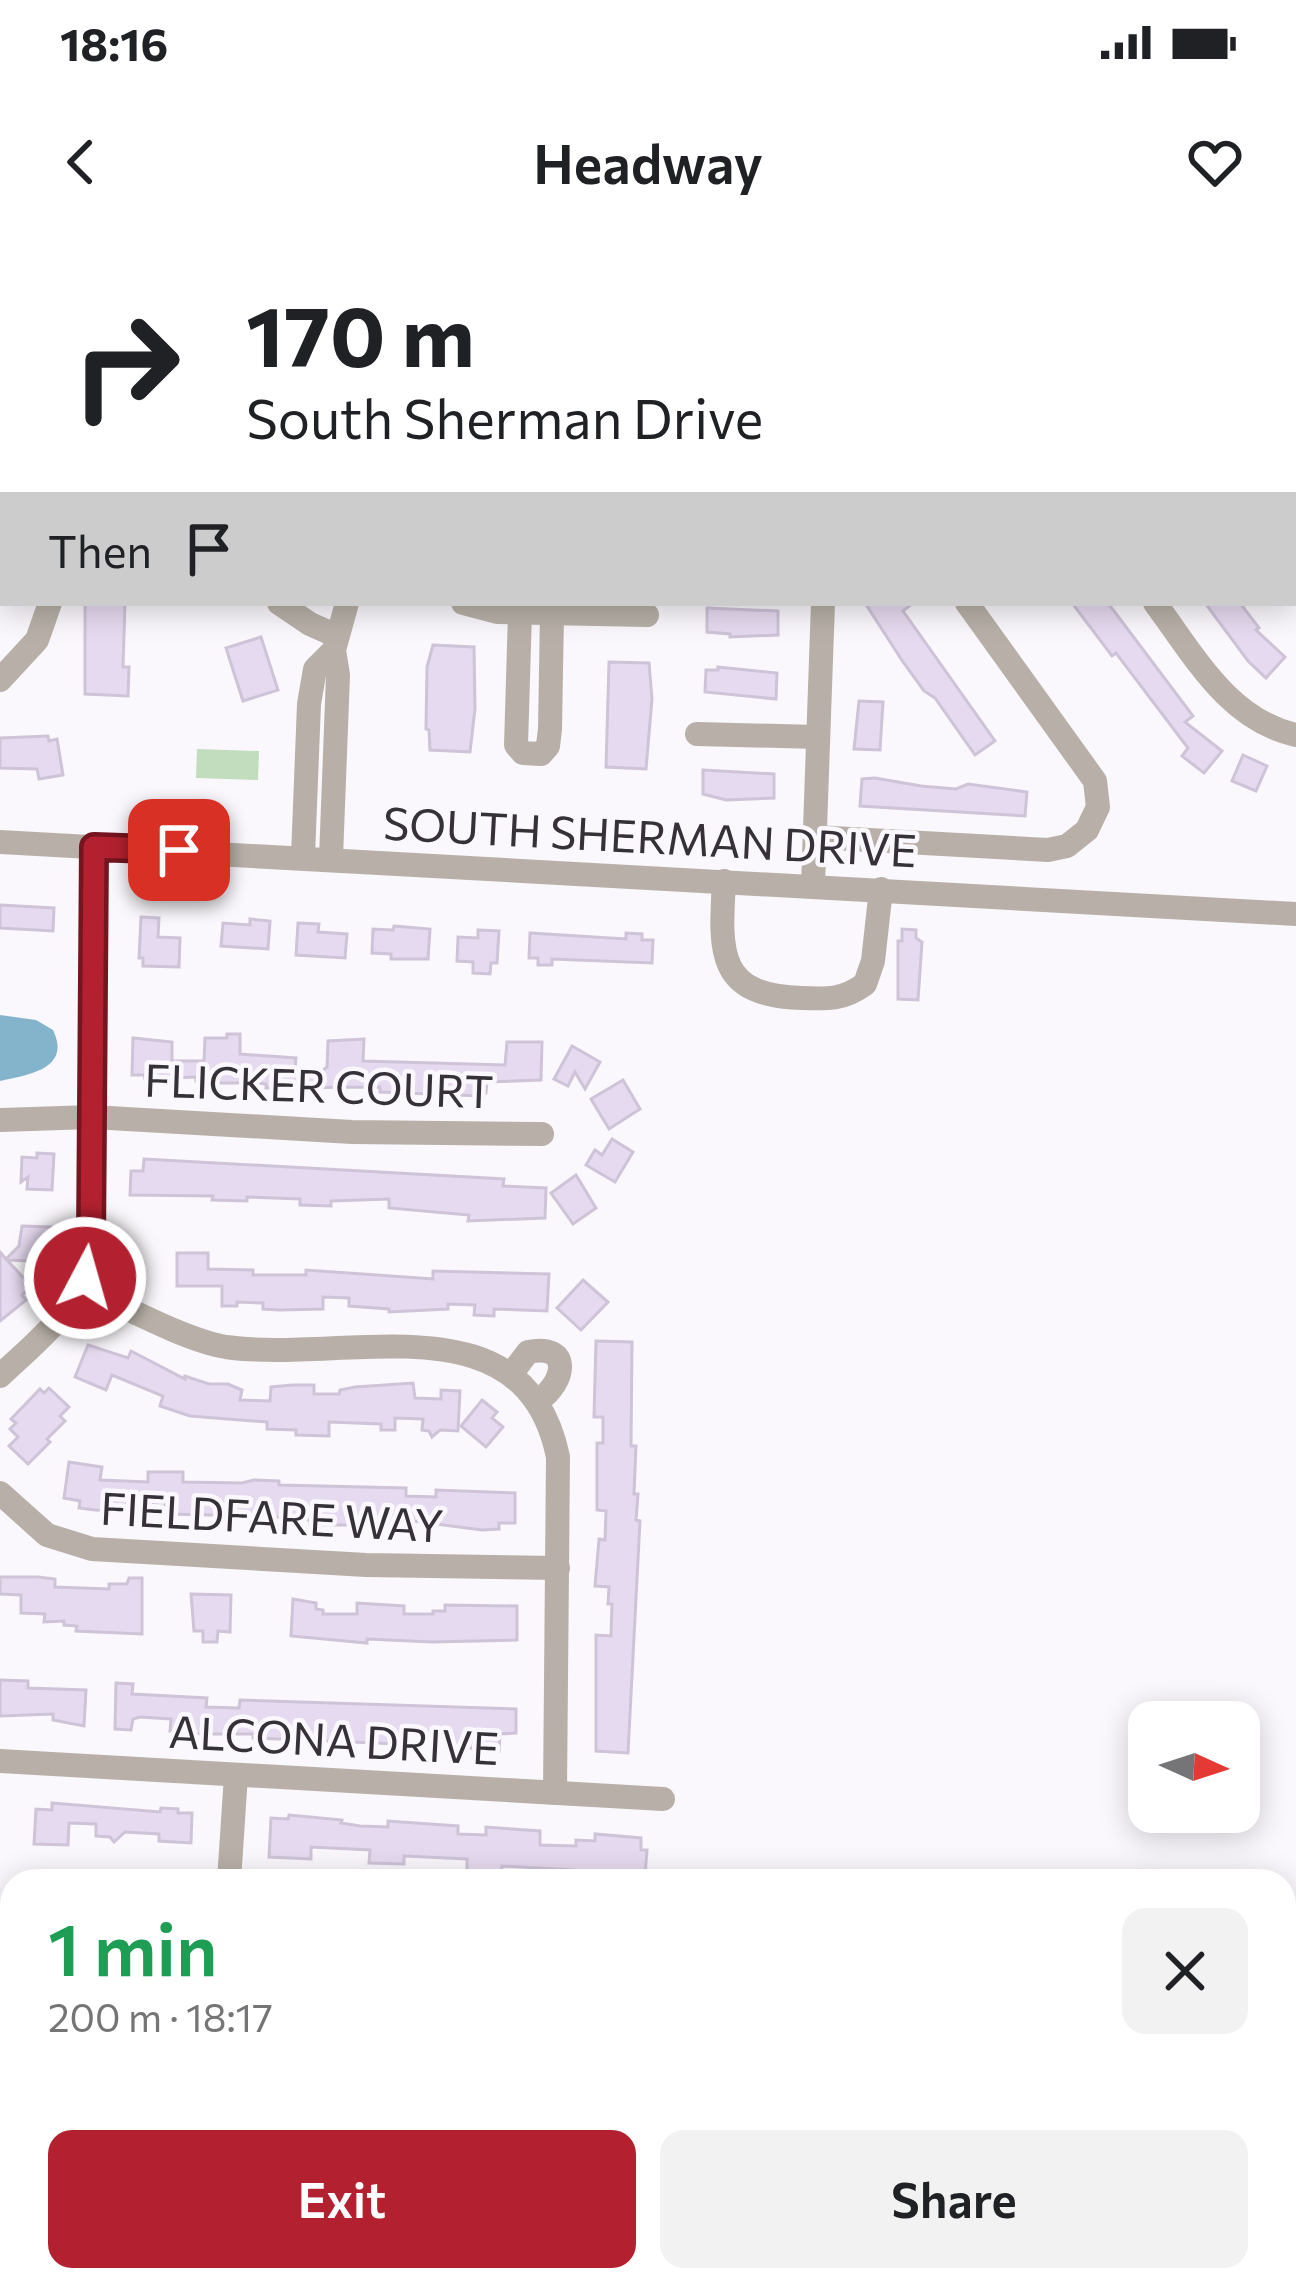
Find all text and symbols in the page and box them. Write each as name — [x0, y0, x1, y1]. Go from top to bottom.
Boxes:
text: 18:16 — [60, 15, 168, 70]
icon: back — [48, 129, 114, 195]
text: Headway — [533, 129, 763, 195]
icon: heart — [1182, 129, 1248, 195]
text: 170 m — [246, 282, 475, 384]
icon: right — [48, 288, 204, 444]
text: South Sherman Drive — [246, 384, 763, 450]
icon: arrive — [176, 516, 242, 582]
text: Then — [48, 522, 152, 577]
street label: SOUTH SHERMAN DRIVE — [382, 794, 918, 876]
pin — [128, 799, 230, 901]
icon: arrive — [146, 817, 212, 883]
street label: FLICKER COURT — [144, 1050, 494, 1118]
position arrow — [22, 1215, 148, 1341]
street label: FIELDFARE WAY — [99, 1479, 445, 1551]
north arrow — [1128, 1701, 1260, 1833]
map controls — [1128, 1701, 1260, 1833]
street label: ALCONA DRIVE — [167, 1702, 501, 1774]
text: 1 min — [48, 1903, 218, 1991]
button: close — [1122, 1908, 1248, 2034]
text: 200 m · 18:17 — [48, 1992, 273, 2040]
button: Exit — [48, 2130, 636, 2268]
button: Share — [660, 2130, 1248, 2268]

